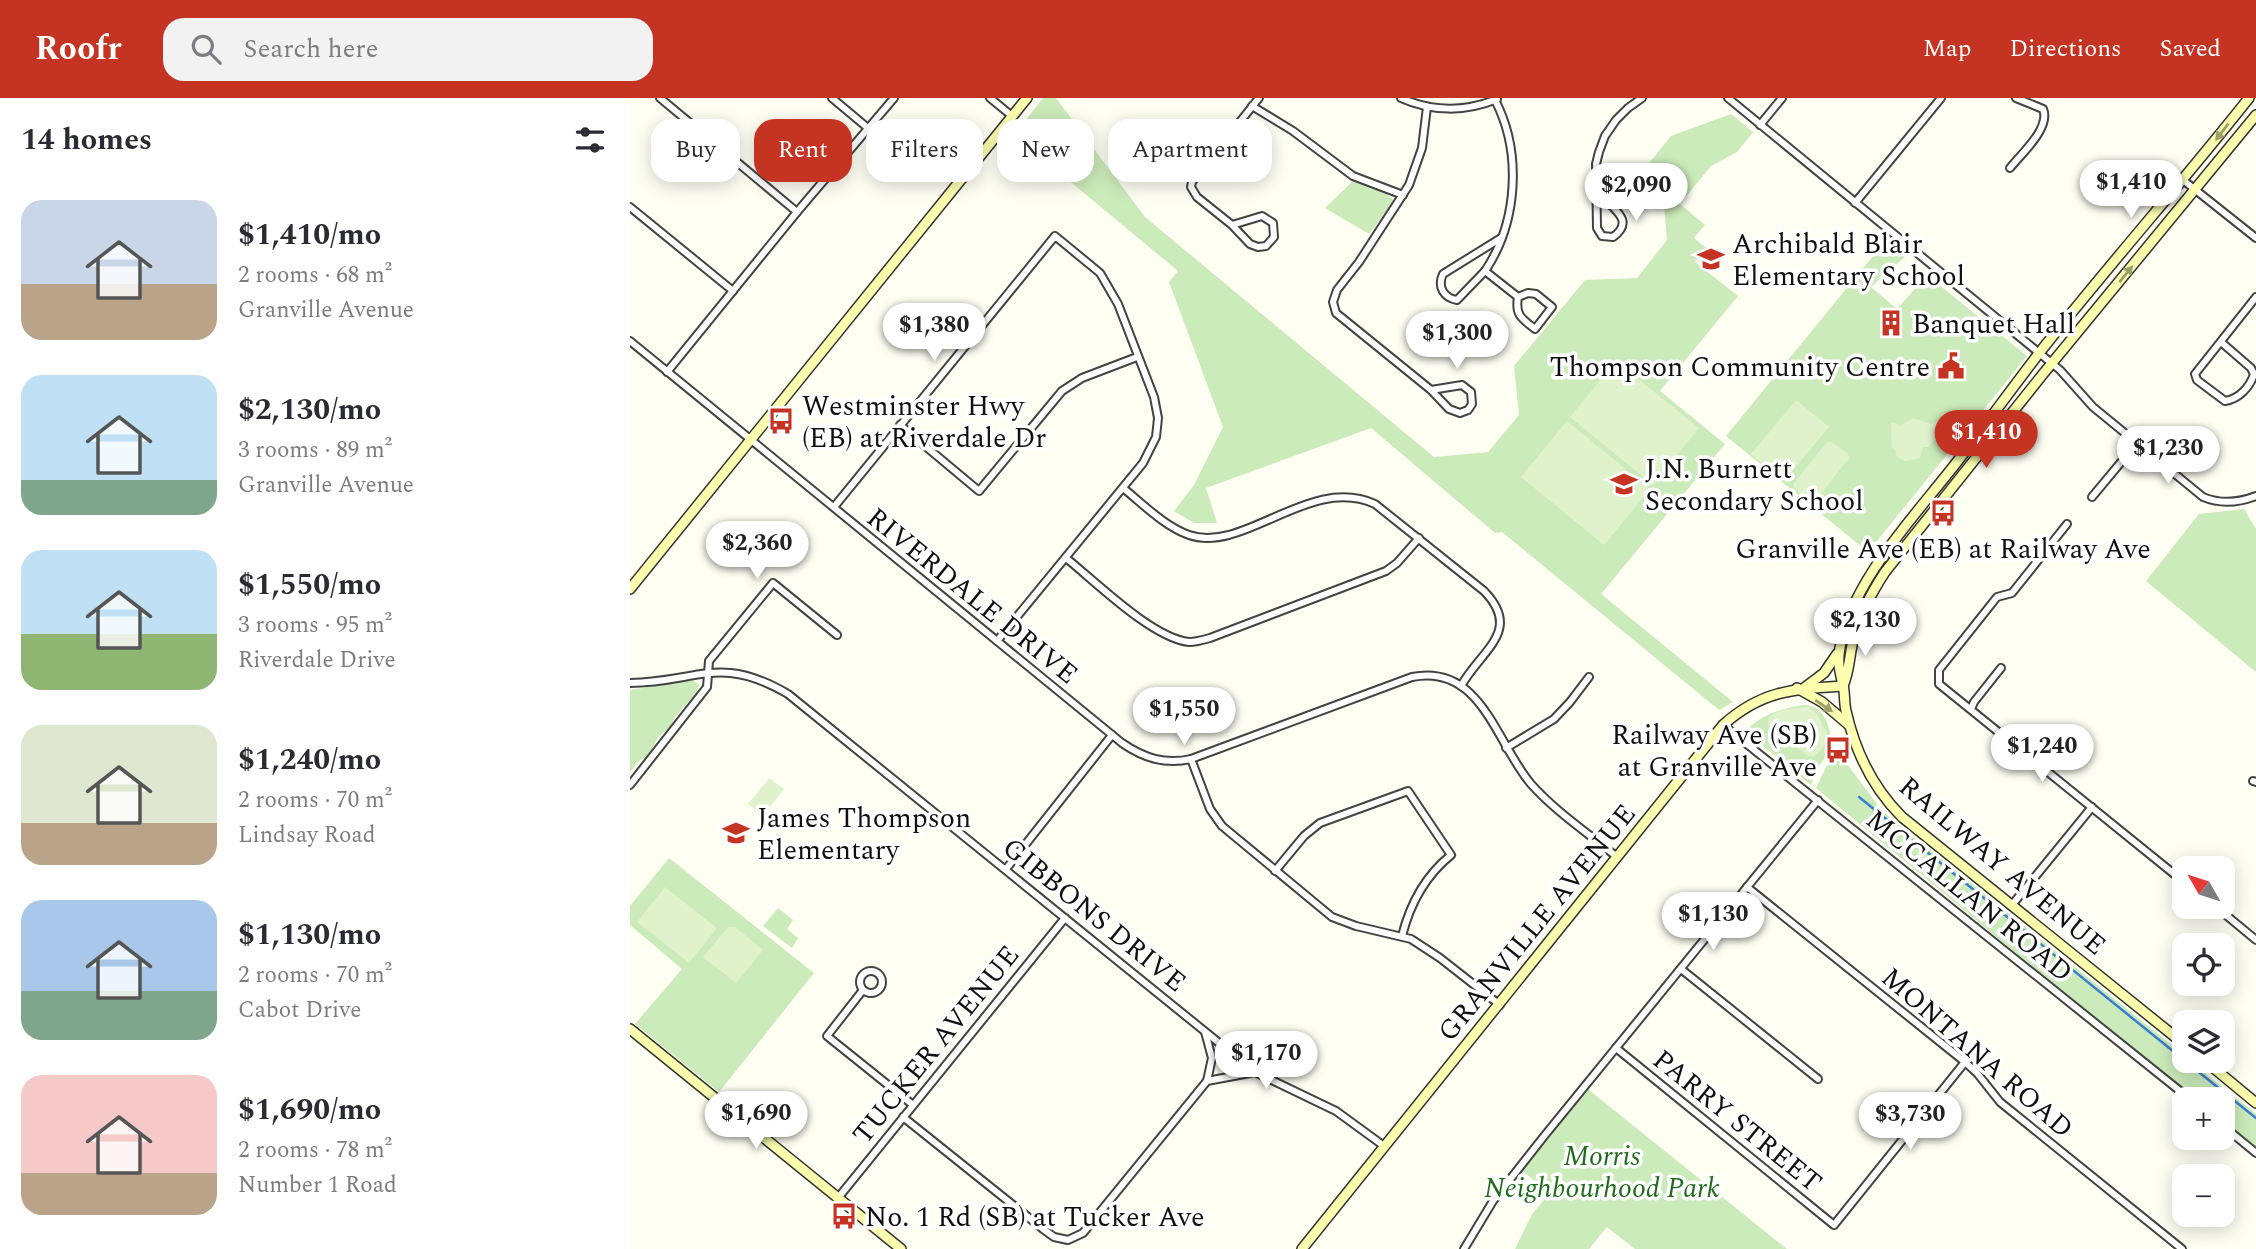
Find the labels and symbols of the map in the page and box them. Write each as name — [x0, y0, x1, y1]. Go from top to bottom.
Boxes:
one-way arrow — [2215, 123, 2229, 141]
pin: $1,410 — [2074, 160, 2188, 220]
pin: $2,090 — [1579, 164, 1693, 223]
place label: Archibald Blair Elementary School — [1732, 223, 1965, 298]
school or university icon: Archibald Blair Elementary School — [1696, 244, 1726, 274]
one-way arrow — [2118, 266, 2133, 284]
pin: $1,380 — [877, 303, 991, 363]
place label: Banquet Hall — [1912, 303, 2075, 346]
building icon: Banquet Hall — [1876, 308, 1906, 338]
pin: $1,300 — [1400, 312, 1514, 371]
place label: Thompson Community Centre — [1550, 346, 1930, 389]
public building icon: Thompson Community Centre — [1936, 351, 1966, 381]
place label: Westminster Hwy (EB) at Riverdale Dr — [802, 385, 1046, 460]
bus stop icon: Westminster Hwy (EB) at Riverdale Dr — [766, 406, 796, 436]
pin: $1,410 — [1929, 410, 2043, 470]
pin: $1,230 — [2111, 426, 2225, 486]
place label: J.N. Burnett Secondary School — [1645, 448, 1863, 523]
school or university icon: J.N. Burnett Secondary School — [1609, 469, 1639, 499]
street label: RIVERDALE DRIVE — [857, 497, 1087, 695]
bus stop icon: Granville Ave (EB) at Railway Ave — [1928, 498, 1958, 528]
pin: $2,360 — [700, 522, 814, 581]
place label: Granville Ave (EB) at Railway Ave — [1735, 528, 2151, 571]
pin: $2,130 — [1808, 598, 1922, 658]
pin: $1,550 — [1127, 688, 1241, 747]
one-way arrow — [1815, 699, 1833, 713]
place label: Railway Ave (SB) at Granville Ave — [1611, 714, 1817, 789]
pin: $1,240 — [1985, 724, 2099, 784]
bus stop icon: Railway Ave (SB) at Granville Ave — [1823, 735, 1853, 765]
street label: RAILWAY AVENUE — [1889, 766, 2116, 966]
street label: GRANVILLE AVENUE — [1428, 795, 1647, 1051]
place label: James Thompson Elementary — [757, 797, 971, 872]
street label: MCCALLAN ROAD — [1856, 799, 2082, 993]
school or university icon: James Thompson Elementary — [721, 818, 751, 848]
street label: GIBBONS DRIVE — [993, 827, 1195, 1003]
north arrow — [2172, 856, 2235, 919]
pin: $1,130 — [1656, 892, 1770, 952]
street label: TUCKER AVENUE — [842, 936, 1030, 1154]
street label: MONTANA ROAD — [1871, 957, 2083, 1149]
pin: $1,170 — [1209, 1032, 1323, 1091]
street label: PARRY STREET — [1643, 1039, 1831, 1203]
pin: $1,690 — [699, 1091, 813, 1151]
pin: $3,730 — [1853, 1093, 1967, 1152]
park label: Morris Neighbourhood Park — [1484, 1135, 1720, 1210]
place label: No. 1 Rd (SB) at Tucker Ave — [865, 1196, 1205, 1239]
bus stop icon: No. 1 Rd (SB) at Tucker Ave — [829, 1201, 859, 1231]

